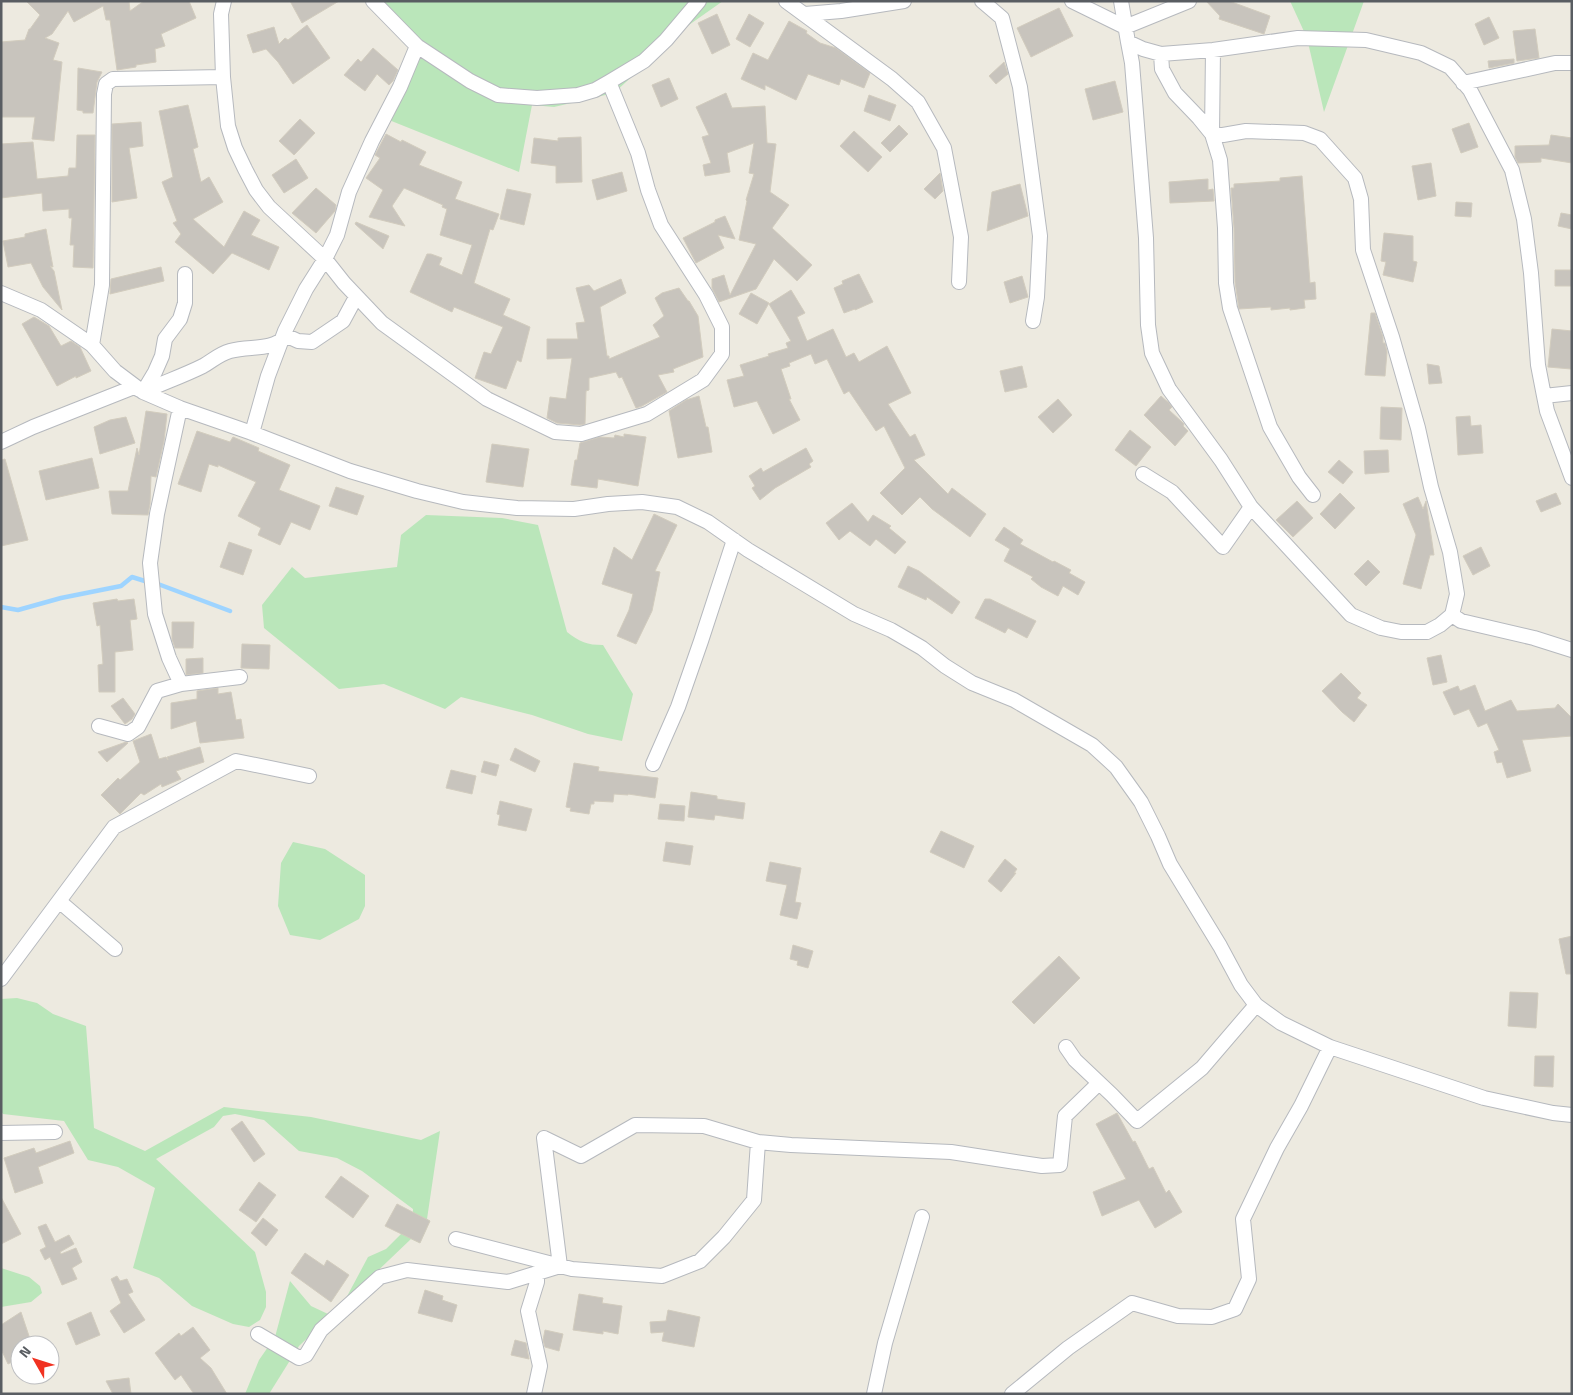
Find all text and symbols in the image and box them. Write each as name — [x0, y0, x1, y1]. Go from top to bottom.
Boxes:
north arrow — [10, 1335, 60, 1385]
text: N — [13, 1341, 36, 1362]

